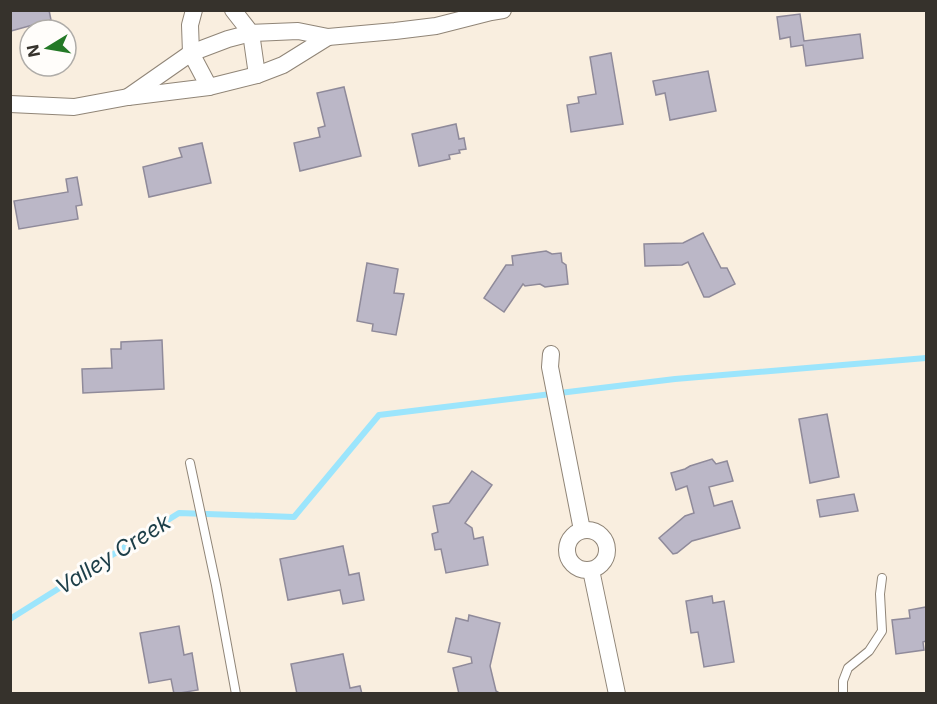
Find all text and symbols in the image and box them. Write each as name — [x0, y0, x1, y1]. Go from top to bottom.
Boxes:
north arrow — [18, 18, 78, 78]
text: N — [22, 43, 44, 59]
water label: Valley Creek — [51, 508, 176, 600]

